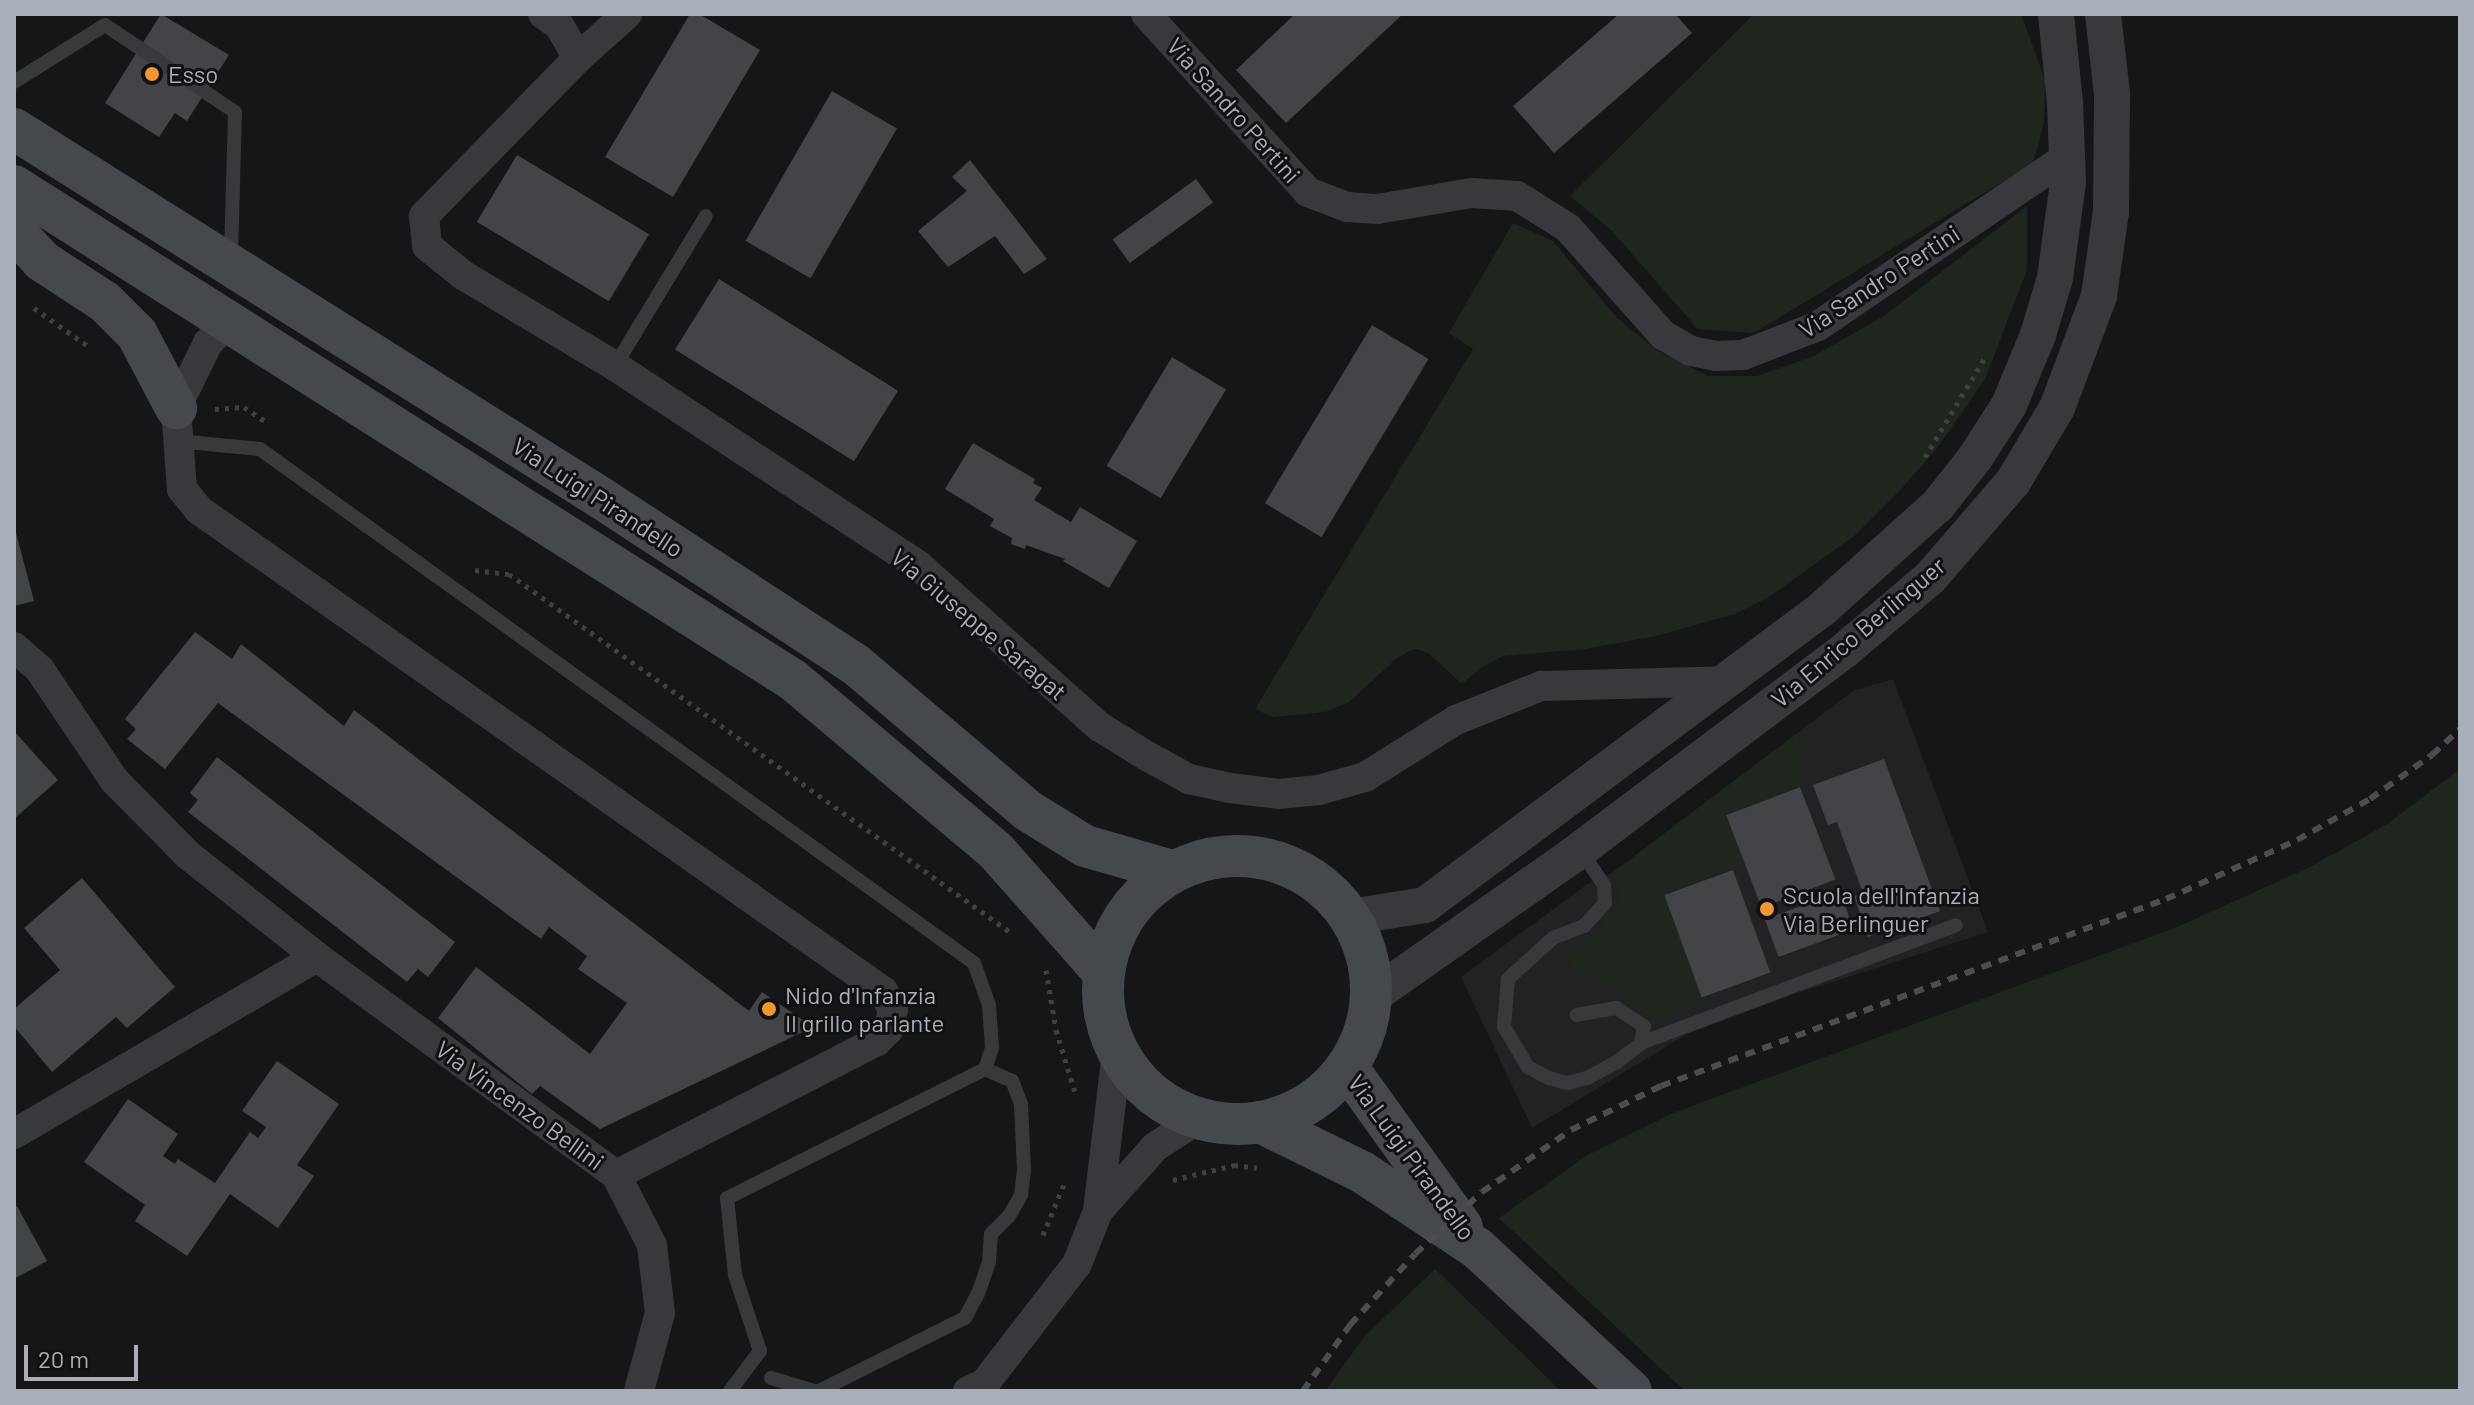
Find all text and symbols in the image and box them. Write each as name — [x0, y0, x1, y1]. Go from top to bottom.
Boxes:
street label: Via Sandro Pertini — [1161, 31, 1307, 189]
place label: Esso — [168, 60, 218, 88]
marker: Esso — [143, 65, 161, 83]
street label: Via Sandro Pertini — [1793, 218, 1965, 344]
street label: Via Luigi Pirandello — [507, 431, 689, 563]
street label: Via Giuseppe Saragat — [885, 542, 1073, 706]
street label: Via Enrico Berlinguer — [1765, 551, 1951, 713]
place label: Scuola dell'Infanzia Via Berlinguer — [1783, 881, 1980, 937]
marker: Scuola dell'Infanzia Via Berlinguer — [1758, 900, 1776, 918]
place label: Nido d'Infanzia Il grillo parlante — [785, 981, 944, 1037]
marker: Nido d'Infanzia Il grillo parlante — [760, 1000, 778, 1018]
street label: Via Vincenzo Bellini — [430, 1034, 610, 1176]
street label: Via Luigi Pirandello — [1342, 1069, 1482, 1245]
scale bar — [28, 1329, 142, 1379]
text: 20 m — [38, 1344, 89, 1373]

